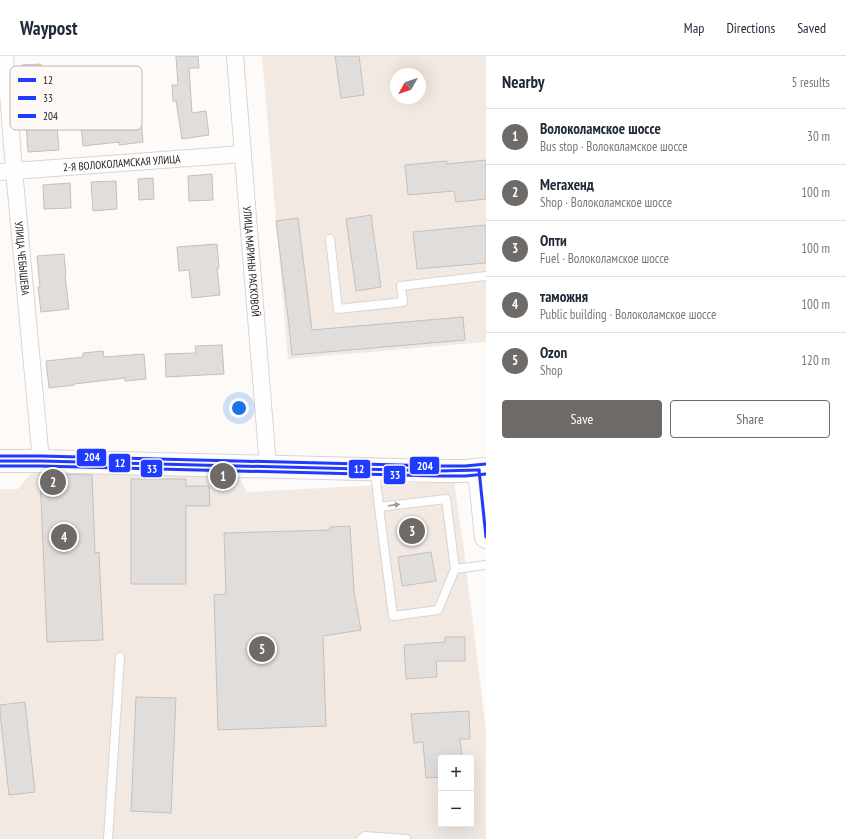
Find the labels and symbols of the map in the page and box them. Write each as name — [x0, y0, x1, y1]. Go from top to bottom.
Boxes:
legend — [10, 66, 142, 130]
north arrow — [390, 68, 426, 104]
text: 12 — [43, 73, 53, 87]
text: 33 — [43, 91, 53, 105]
text: 204 — [43, 109, 58, 123]
street label: 2-Я ВОЛОКОЛАМСКАЯ УЛИЦА — [62, 152, 182, 174]
street label: УЛИЦА МАРИНЫ РАСКОВОЙ — [240, 206, 263, 317]
street label: УЛИЦА ЧЕБЫШЕВА — [12, 221, 33, 297]
your location — [229, 398, 249, 418]
line badge: 204 — [76, 448, 107, 467]
text: 204 — [84, 450, 101, 464]
line badge: 12 — [108, 453, 131, 473]
text: 12 — [115, 456, 125, 470]
line badge: 204 — [409, 456, 440, 475]
line badge: 33 — [140, 459, 163, 478]
line badge: 12 — [348, 459, 371, 479]
text: 204 — [417, 459, 434, 473]
pin: 1 — [210, 461, 236, 491]
text: 33 — [147, 462, 157, 476]
text: 12 — [354, 462, 364, 476]
line badge: 33 — [383, 465, 406, 485]
pin: 2 — [40, 467, 66, 497]
text: 33 — [390, 468, 400, 482]
one-way arrow — [388, 502, 400, 508]
pin: 3 — [399, 516, 425, 546]
pin: 4 — [51, 522, 77, 552]
pin: 5 — [249, 634, 275, 664]

